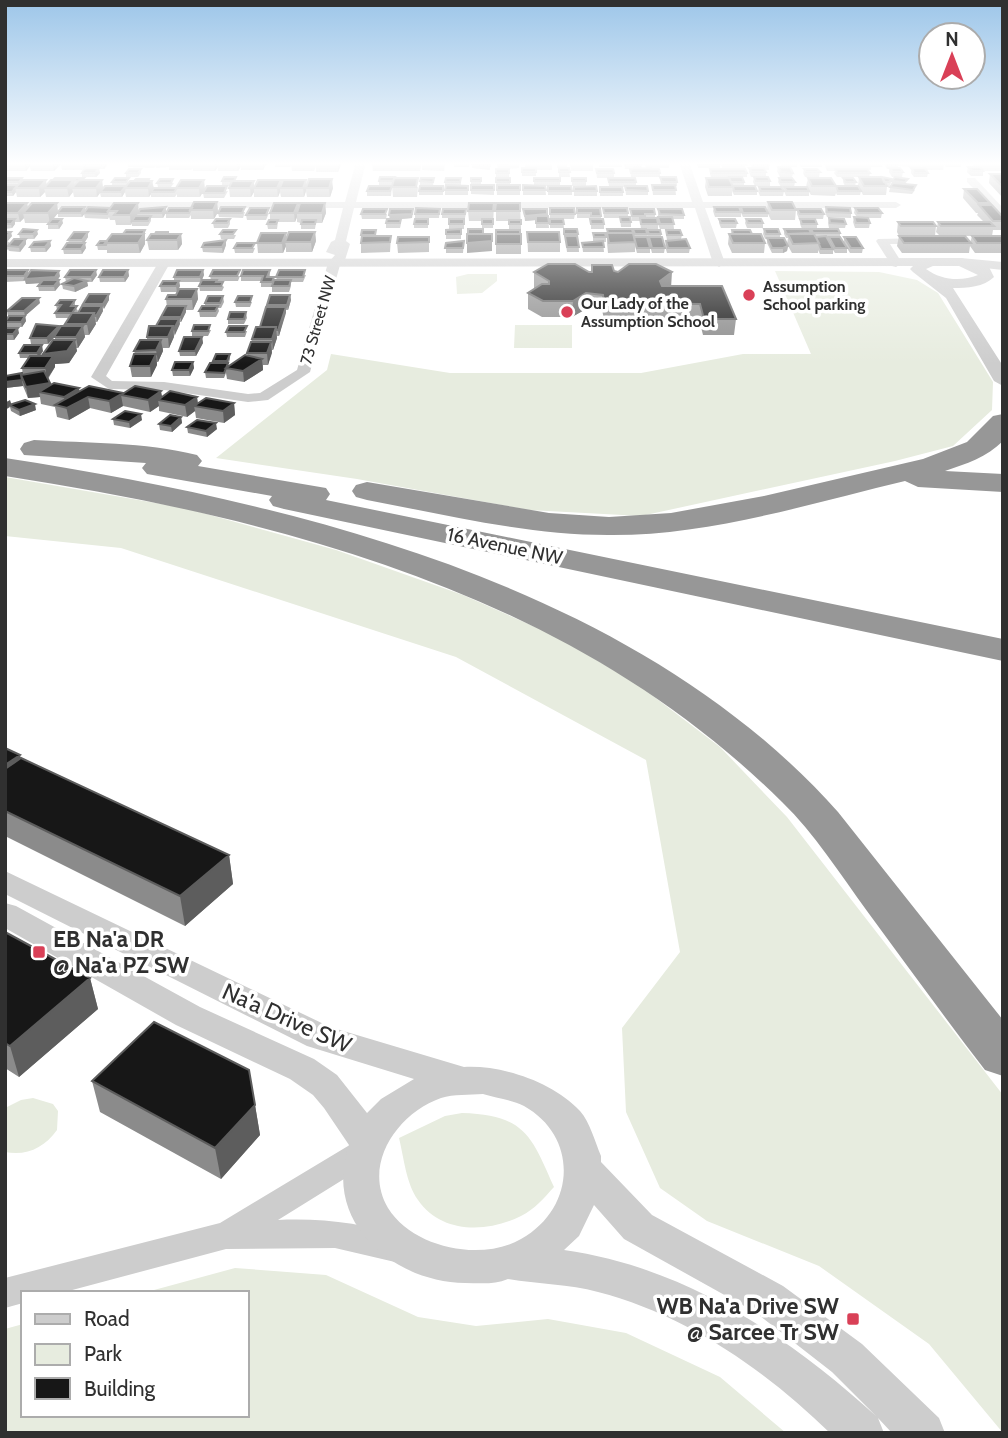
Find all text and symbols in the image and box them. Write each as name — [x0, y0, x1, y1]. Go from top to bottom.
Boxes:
north arrow — [917, 21, 987, 91]
text: N — [945, 28, 959, 51]
street label: 73 Street NW — [296, 273, 340, 367]
place label: Assumption School parking — [763, 277, 865, 314]
marker: Assumption School parking — [741, 287, 757, 303]
place label: Our Lady of the Assumption School — [581, 294, 715, 331]
marker: Our Lady of the Assumption School — [559, 304, 575, 320]
street label: 16 Avenue NW — [445, 523, 565, 569]
place label: EB Na'a DR @ Na'a PZ SW — [53, 925, 190, 979]
marker: EB Na'a DR @ Na'a PZ SW — [31, 944, 47, 960]
street label: Na'a Drive SW — [218, 977, 356, 1059]
legend — [21, 1291, 248, 1417]
place label: WB Na'a Drive SW @ Sarcee Tr SW — [656, 1292, 840, 1346]
text: Road — [84, 1306, 130, 1331]
marker: WB Na'a Drive SW @ Sarcee Tr SW — [845, 1311, 861, 1327]
text: Park — [84, 1341, 122, 1366]
text: Building — [84, 1376, 156, 1401]

